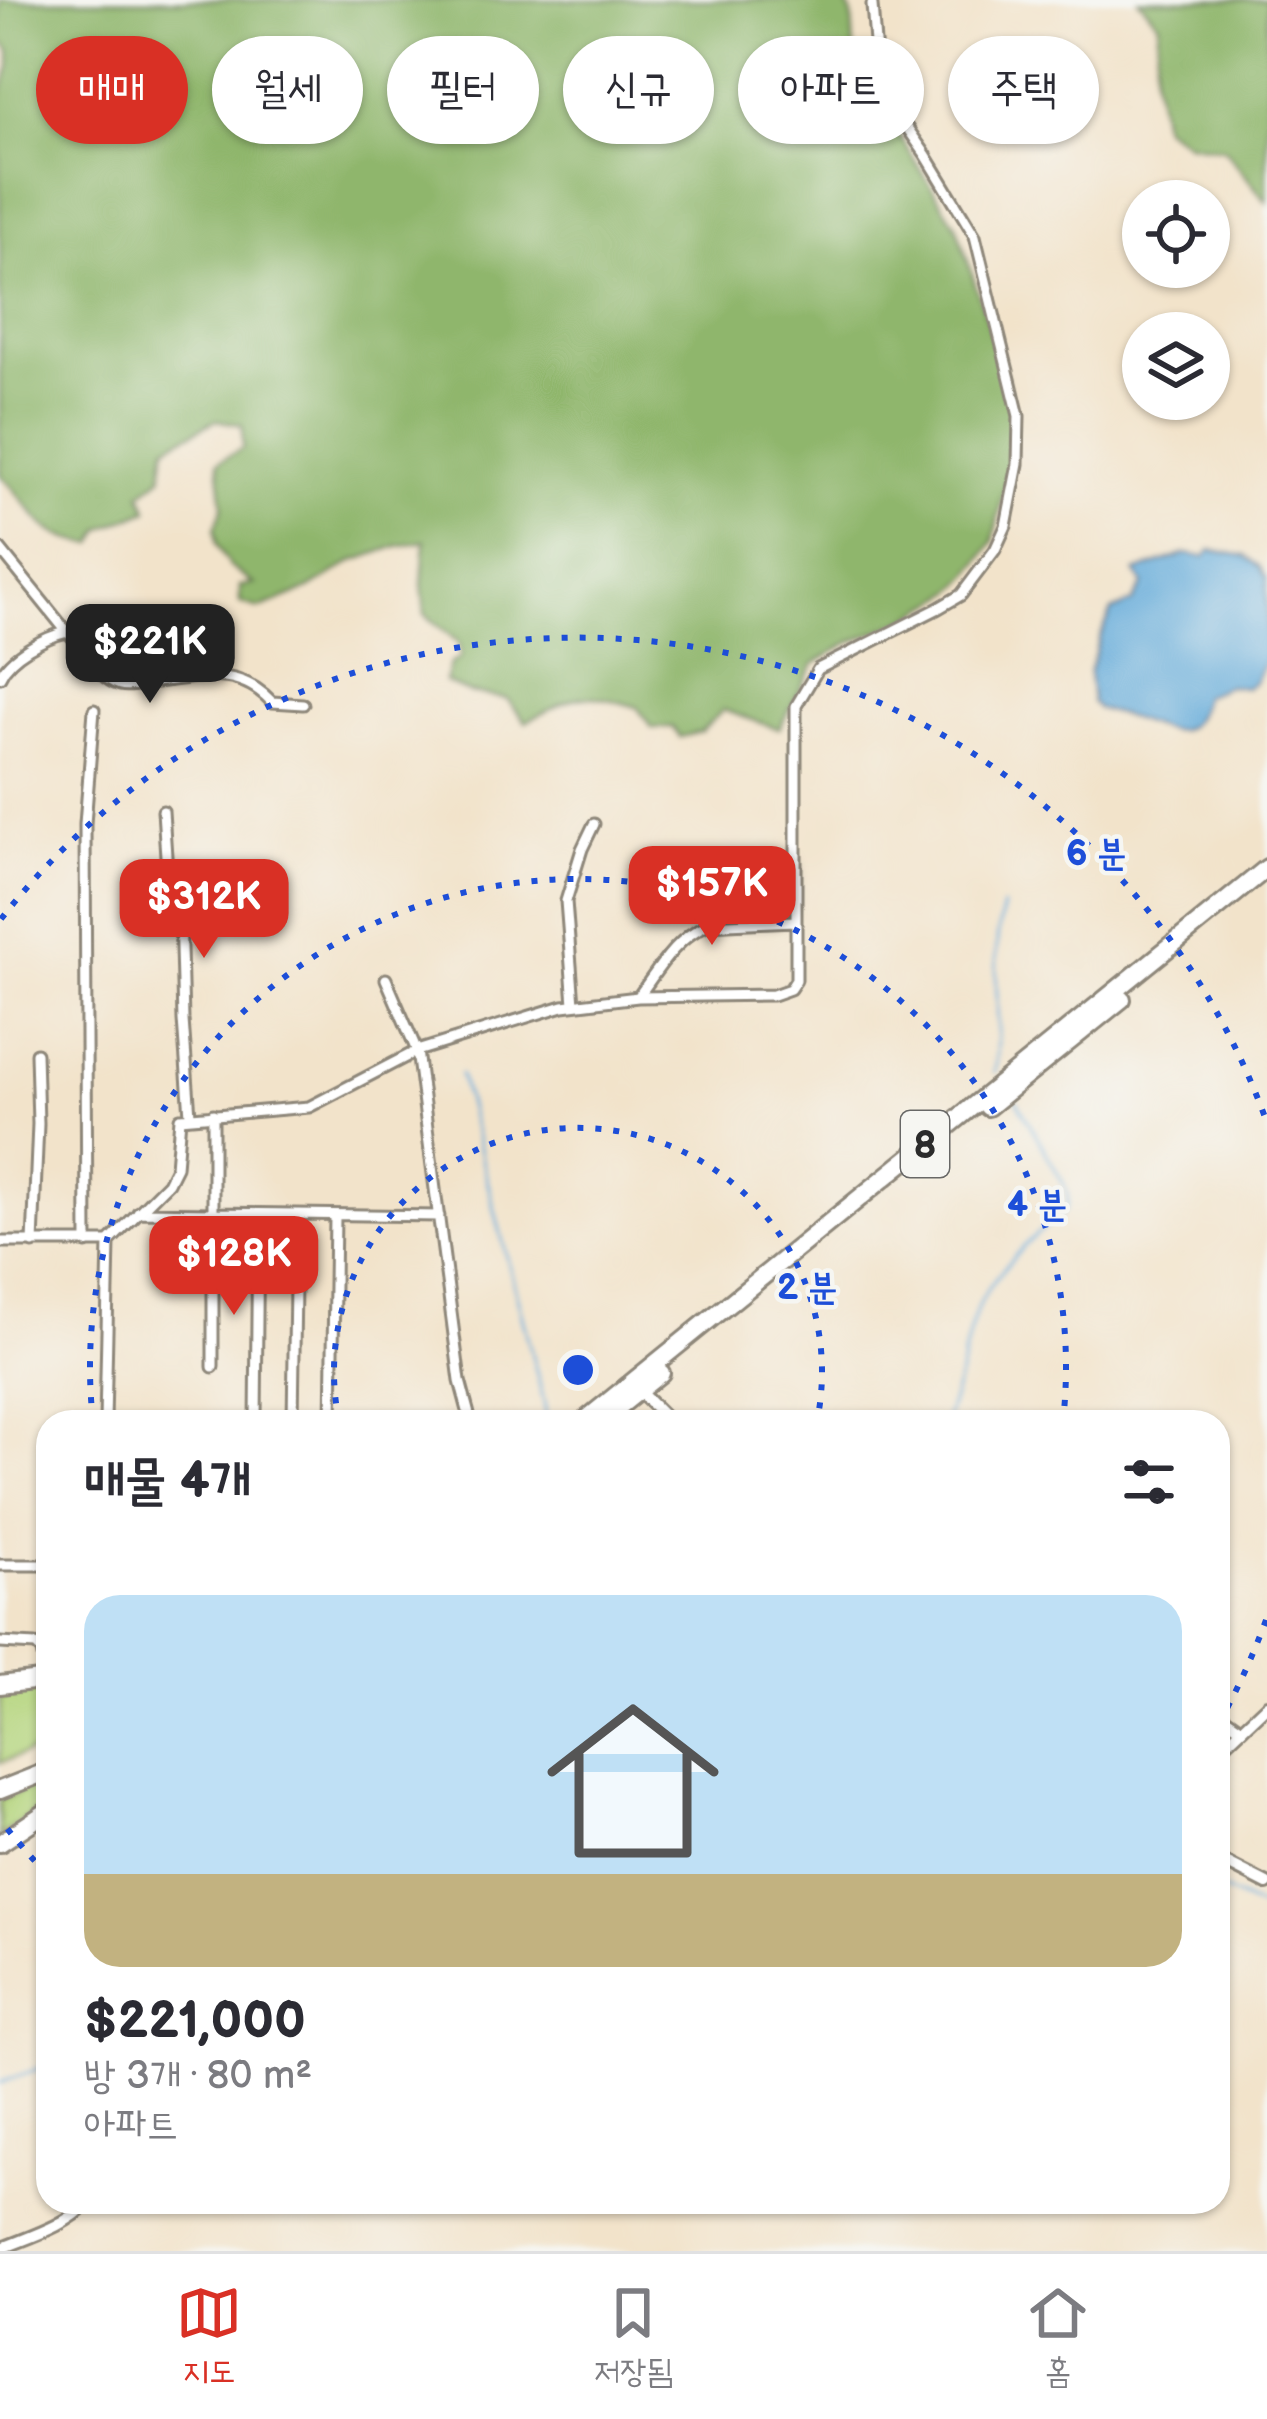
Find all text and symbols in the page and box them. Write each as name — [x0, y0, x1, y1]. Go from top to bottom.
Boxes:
chip: 매매 — [36, 36, 188, 144]
chip: 월세 — [212, 36, 363, 144]
chip: 필터 — [387, 36, 539, 144]
chip: 신규 — [563, 36, 714, 144]
chip: 아파트 — [738, 36, 924, 144]
chip: 주택 — [948, 36, 1099, 144]
map controls — [1122, 180, 1230, 420]
button: locate — [1122, 180, 1230, 288]
button: layers — [1122, 312, 1230, 420]
pin: $221K — [66, 604, 234, 706]
text: $221K — [93, 619, 207, 666]
text: 6 분 — [1066, 833, 1126, 876]
pin: $157K — [628, 846, 796, 948]
pin: $312K — [120, 859, 288, 961]
text: $157K — [656, 861, 768, 908]
text: $312K — [147, 874, 261, 921]
road number: 8 — [901, 1111, 949, 1177]
text: 4 분 — [1007, 1184, 1067, 1227]
pin: $128K — [150, 1216, 318, 1318]
text: $128K — [176, 1231, 292, 1278]
text: 2 분 — [777, 1267, 837, 1310]
centre of rings — [557, 1349, 599, 1391]
icon: filters — [1116, 1449, 1182, 1515]
text: 매물 4개 — [84, 1451, 251, 1512]
icon: home — [525, 1673, 741, 1889]
text: $221,000 — [84, 1991, 306, 2052]
text: 방 3개 · 80 m² — [84, 2053, 312, 2100]
text: 아파트 — [84, 2102, 178, 2149]
tab: 지도 — [176, 2280, 242, 2393]
tab: 저장됨 — [594, 2280, 673, 2393]
tab: 홈 — [1025, 2280, 1091, 2393]

